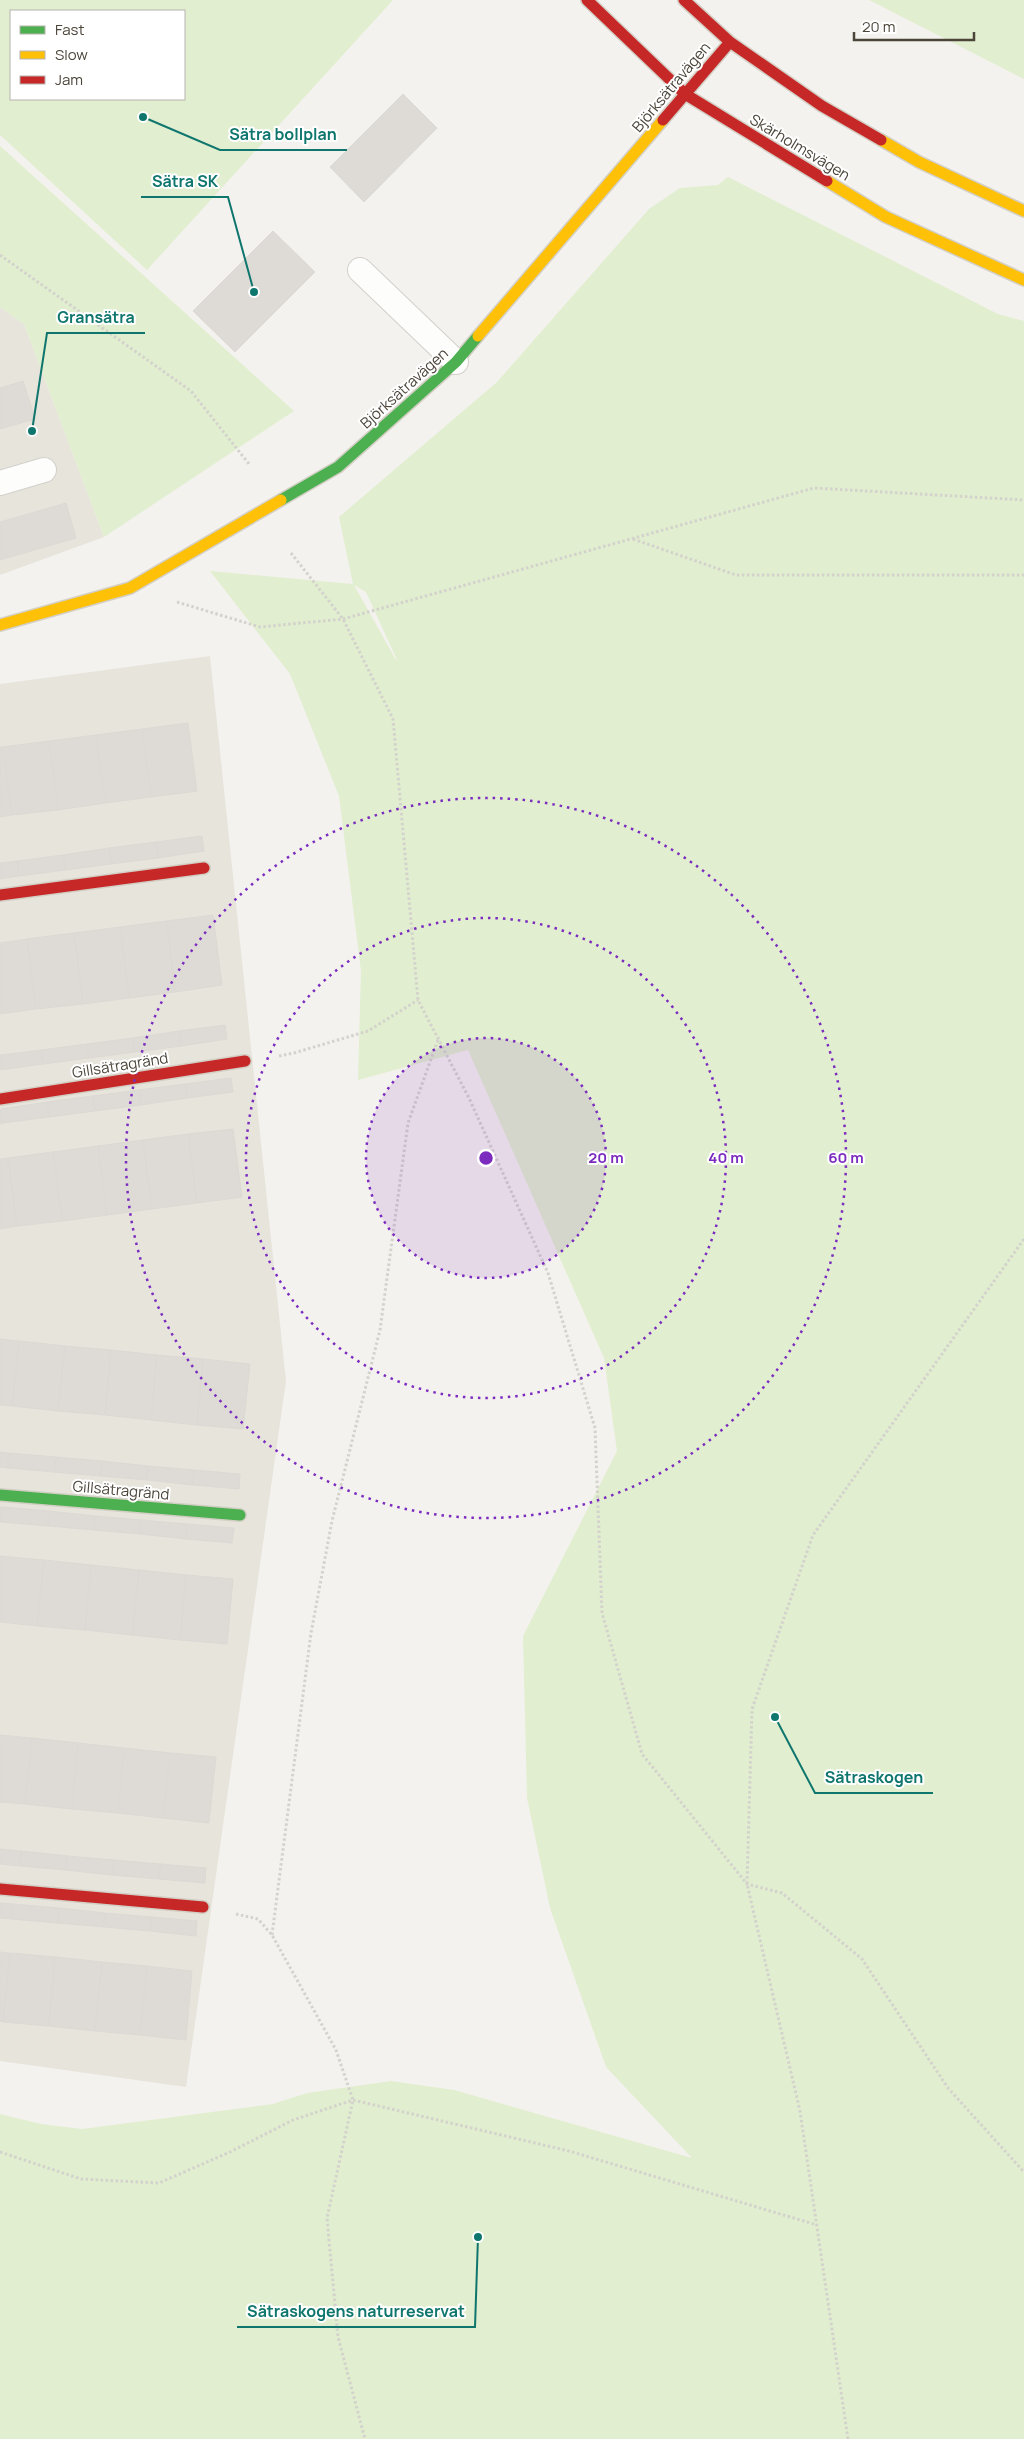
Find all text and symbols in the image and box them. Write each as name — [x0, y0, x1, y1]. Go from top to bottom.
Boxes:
legend — [10, 10, 185, 100]
scale bar — [854, 10, 974, 42]
text: 20 m — [862, 16, 895, 37]
text: Fast — [55, 19, 84, 40]
street label: Björksätravägen — [627, 37, 715, 137]
text: Slow — [55, 44, 88, 65]
text: Jam — [55, 69, 83, 90]
street label: Skärholmsvägen — [746, 109, 854, 185]
callout: Sätra bollplan — [220, 119, 347, 150]
text: Sätra bollplan — [229, 123, 337, 145]
callout: Sätra SK — [141, 166, 228, 197]
text: Sätra SK — [152, 170, 219, 192]
callout: Gransätra — [47, 302, 145, 333]
text: Gransätra — [57, 306, 135, 328]
street label: Björksätravägen — [355, 343, 453, 433]
street label: Gillsätragränd — [71, 1047, 169, 1083]
text: 20 m — [588, 1147, 624, 1168]
text: 40 m — [708, 1147, 744, 1168]
text: 60 m — [828, 1147, 864, 1168]
centre of rings — [477, 1149, 495, 1167]
street label: Gillsätragränd — [72, 1475, 170, 1505]
callout: Sätraskogen — [815, 1762, 933, 1793]
text: Sätraskogen — [825, 1766, 923, 1788]
callout: Sätraskogens naturreservat — [237, 2296, 475, 2327]
text: Sätraskogens naturreservat — [247, 2300, 465, 2322]

